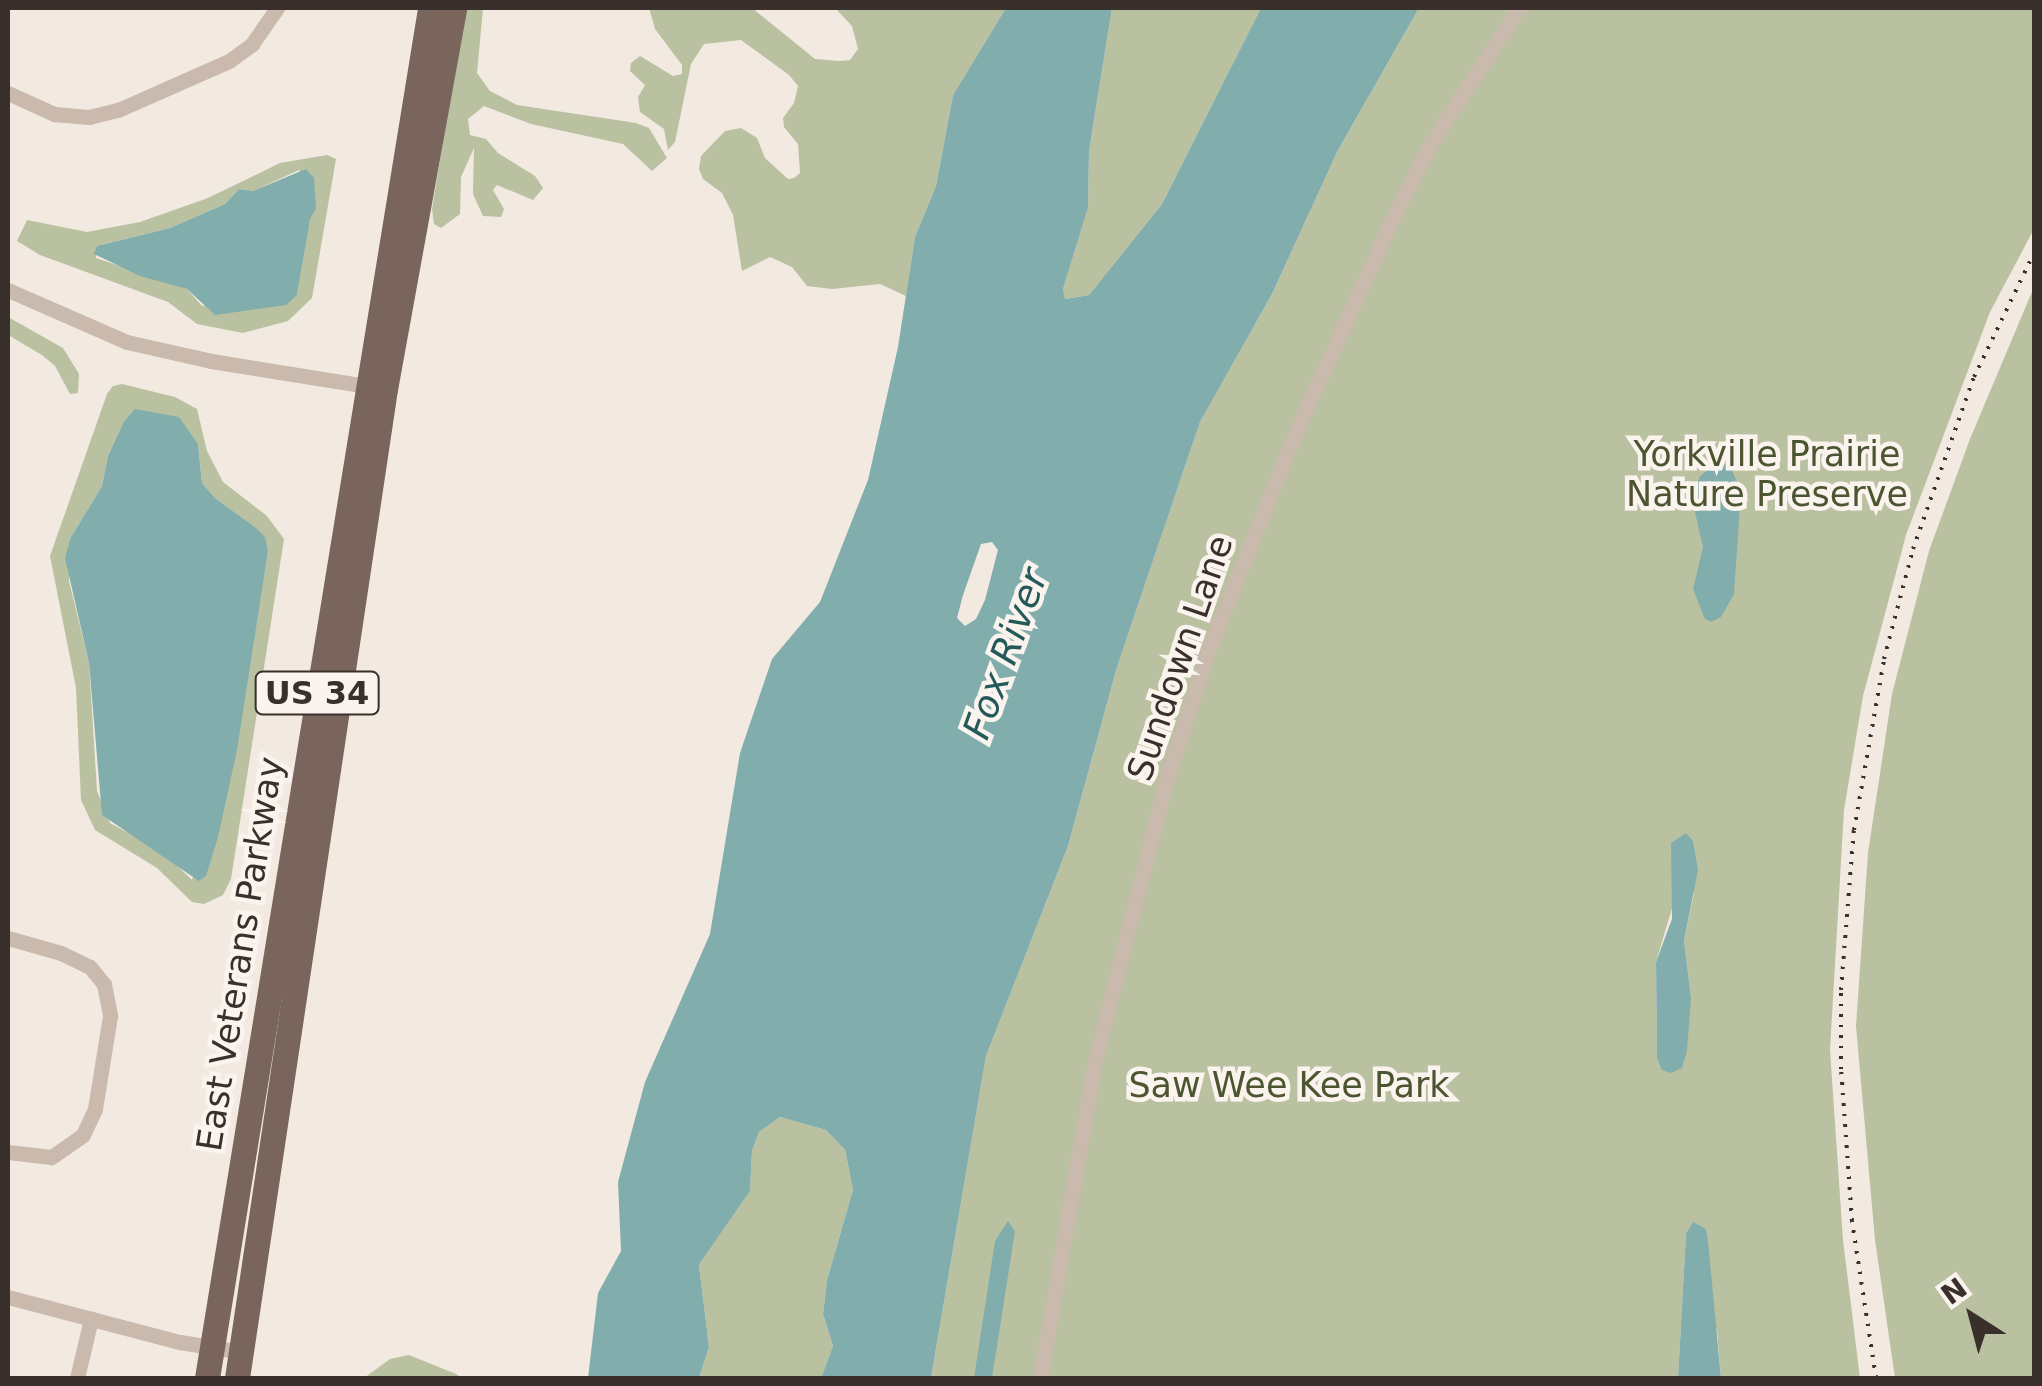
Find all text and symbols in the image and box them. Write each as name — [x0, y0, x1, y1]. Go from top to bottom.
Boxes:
park label: Yorkville Prairie Nature Preserve — [1626, 433, 1908, 515]
street label: Sundown Lane — [1118, 530, 1242, 786]
water label: Fox River — [954, 563, 1058, 745]
road number: US 34 — [254, 666, 380, 720]
street label: East Veterans Parkway — [188, 754, 292, 1154]
park label: Saw Wee Kee Park — [1128, 1064, 1450, 1106]
north arrow — [1922, 1266, 2022, 1366]
text: N — [1935, 1271, 1973, 1312]

